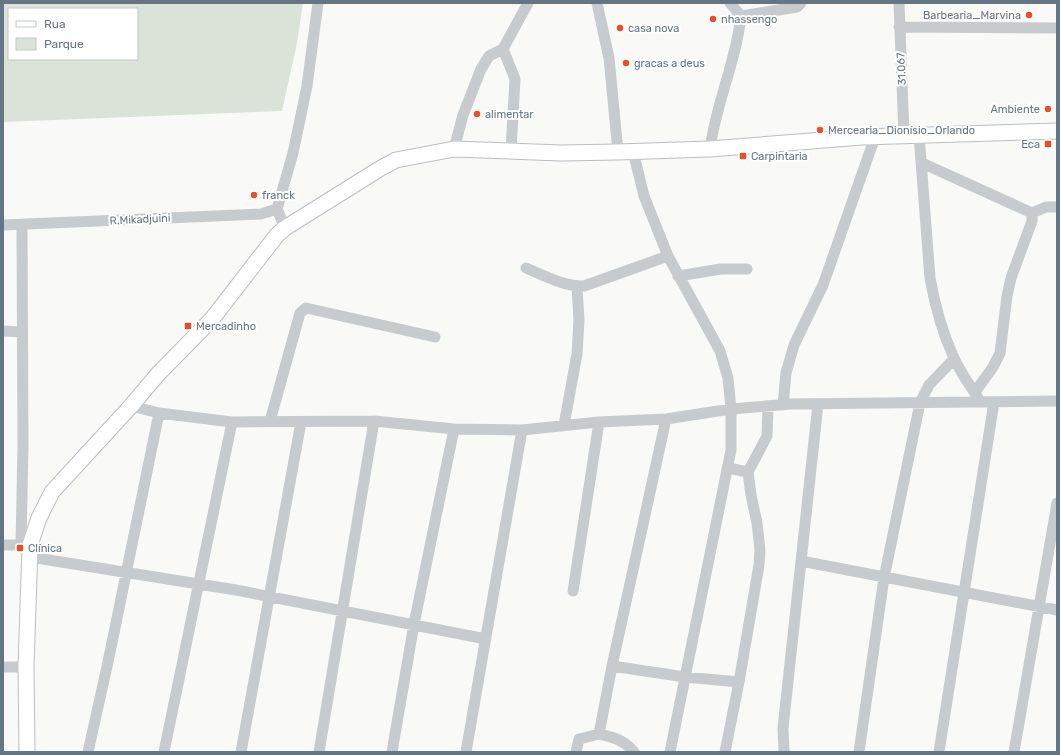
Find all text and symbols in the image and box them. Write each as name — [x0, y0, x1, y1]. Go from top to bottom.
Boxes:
legend — [8, 8, 138, 60]
place label: Barbearia_Marvina — [923, 9, 1021, 22]
marker: Barbearia_Marvina — [1024, 10, 1034, 20]
place label: nhassengo — [721, 13, 777, 26]
marker: nhassengo — [708, 14, 718, 24]
text: Rua — [44, 17, 66, 31]
place label: casa nova — [628, 22, 679, 35]
marker: casa nova — [615, 23, 625, 33]
text: Parque — [44, 37, 84, 51]
street label: 31.067 — [894, 52, 909, 86]
place label: gracas a deus — [634, 57, 705, 70]
marker: gracas a deus — [621, 58, 631, 68]
place label: Ambiente — [990, 103, 1040, 116]
marker: Ambiente — [1043, 104, 1053, 114]
place label: alimentar — [485, 108, 534, 121]
marker: alimentar — [472, 109, 482, 119]
place label: Mercearia_Dionísio_Orlando — [828, 124, 975, 137]
marker: Mercearia_Dionísio_Orlando — [815, 125, 825, 135]
place label: Eca — [1021, 138, 1040, 151]
marker: Eca — [1043, 139, 1053, 149]
place label: Carpintaria — [751, 150, 808, 163]
marker: Carpintaria — [738, 151, 748, 161]
place label: franck — [262, 189, 295, 202]
marker: franck — [249, 190, 259, 200]
street label: R.Mikadjuini — [109, 211, 171, 228]
place label: Mercadinho — [196, 320, 256, 333]
marker: Mercadinho — [183, 321, 193, 331]
place label: Clínica — [28, 542, 62, 555]
marker: Clínica — [15, 543, 25, 553]

